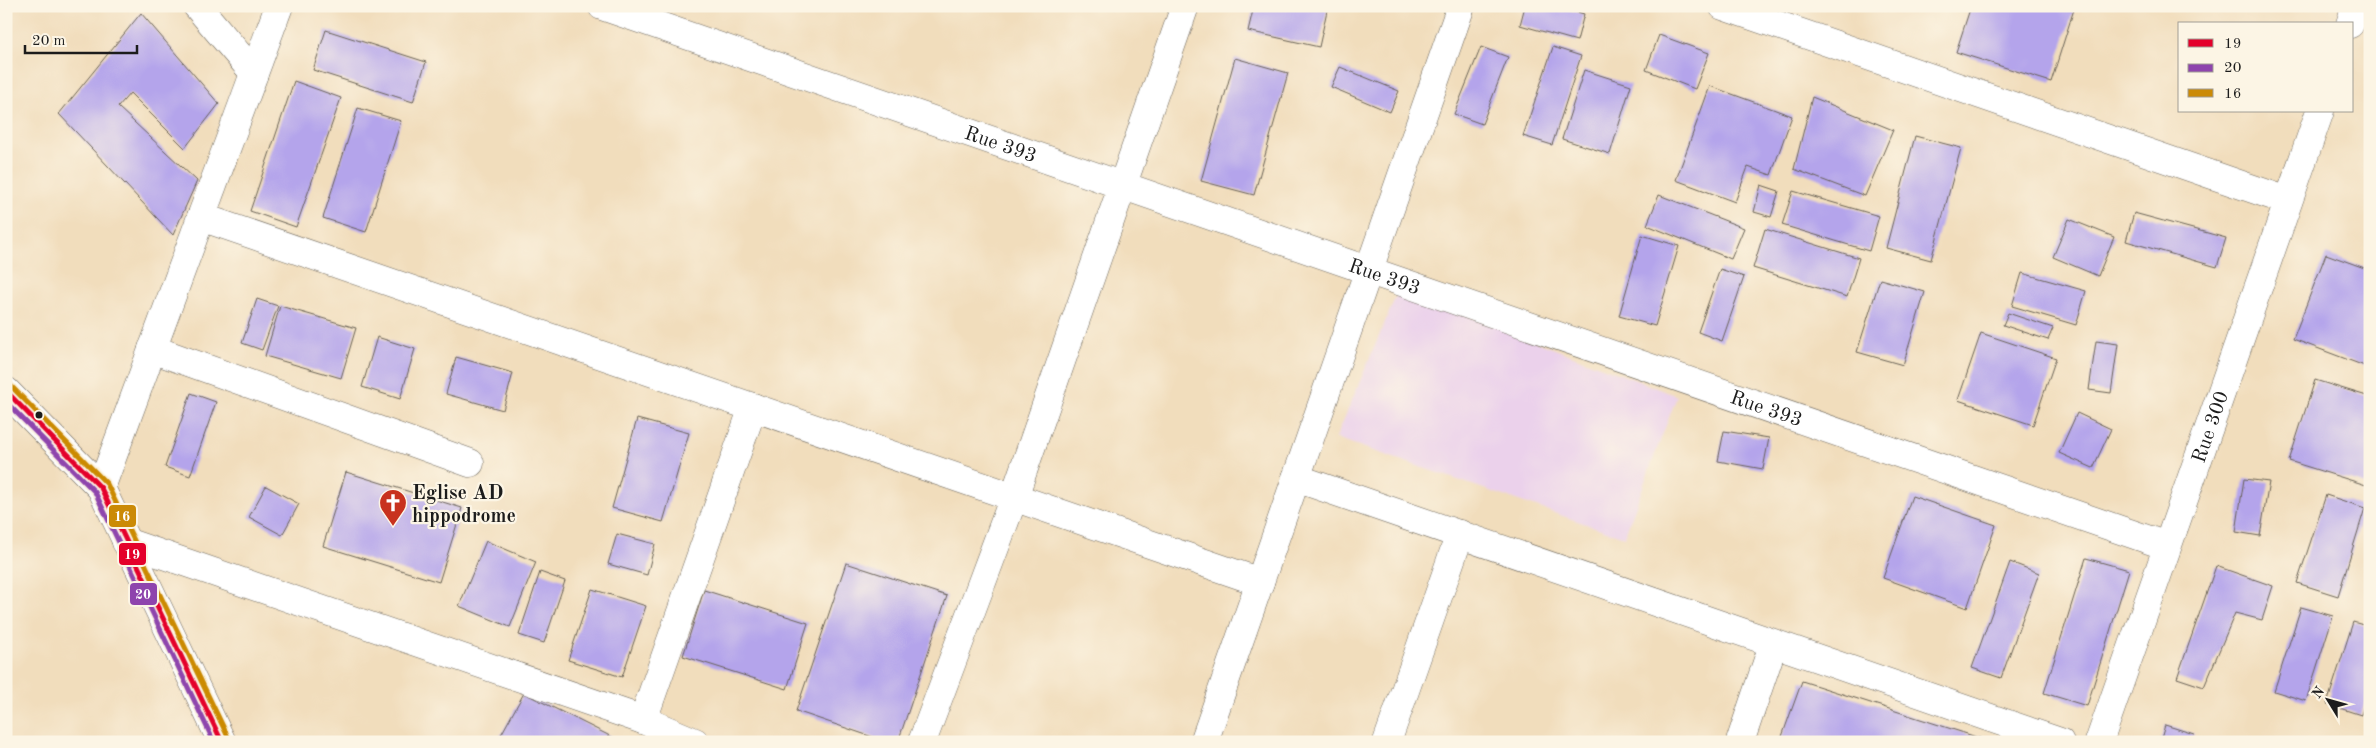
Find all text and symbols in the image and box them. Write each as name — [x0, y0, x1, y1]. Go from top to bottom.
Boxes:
scale bar — [25, 22, 138, 54]
legend — [2178, 22, 2354, 112]
text: 20 m — [32, 34, 66, 49]
text: 19 — [2224, 37, 2241, 52]
text: 20 — [2224, 61, 2241, 76]
text: 16 — [2224, 87, 2241, 102]
street label: Rue 393 — [962, 124, 1039, 167]
street label: Rue 393 — [1346, 256, 1423, 300]
street label: Rue 393 — [1727, 388, 1805, 431]
street label: Rue 300 — [2190, 389, 2233, 466]
unlabelled marker — [34, 410, 44, 420]
place label: Eglise AD hippodrome — [412, 484, 516, 527]
church icon: Eglise AD hippodrome — [378, 488, 408, 527]
line badge: 16 — [108, 504, 137, 528]
text: 16 — [114, 510, 130, 524]
line badge: 19 — [118, 542, 147, 566]
text: 19 — [124, 548, 140, 562]
line badge: 20 — [129, 582, 158, 606]
text: 20 — [135, 588, 151, 602]
north arrow — [2304, 676, 2354, 726]
text: N — [2310, 684, 2327, 701]

